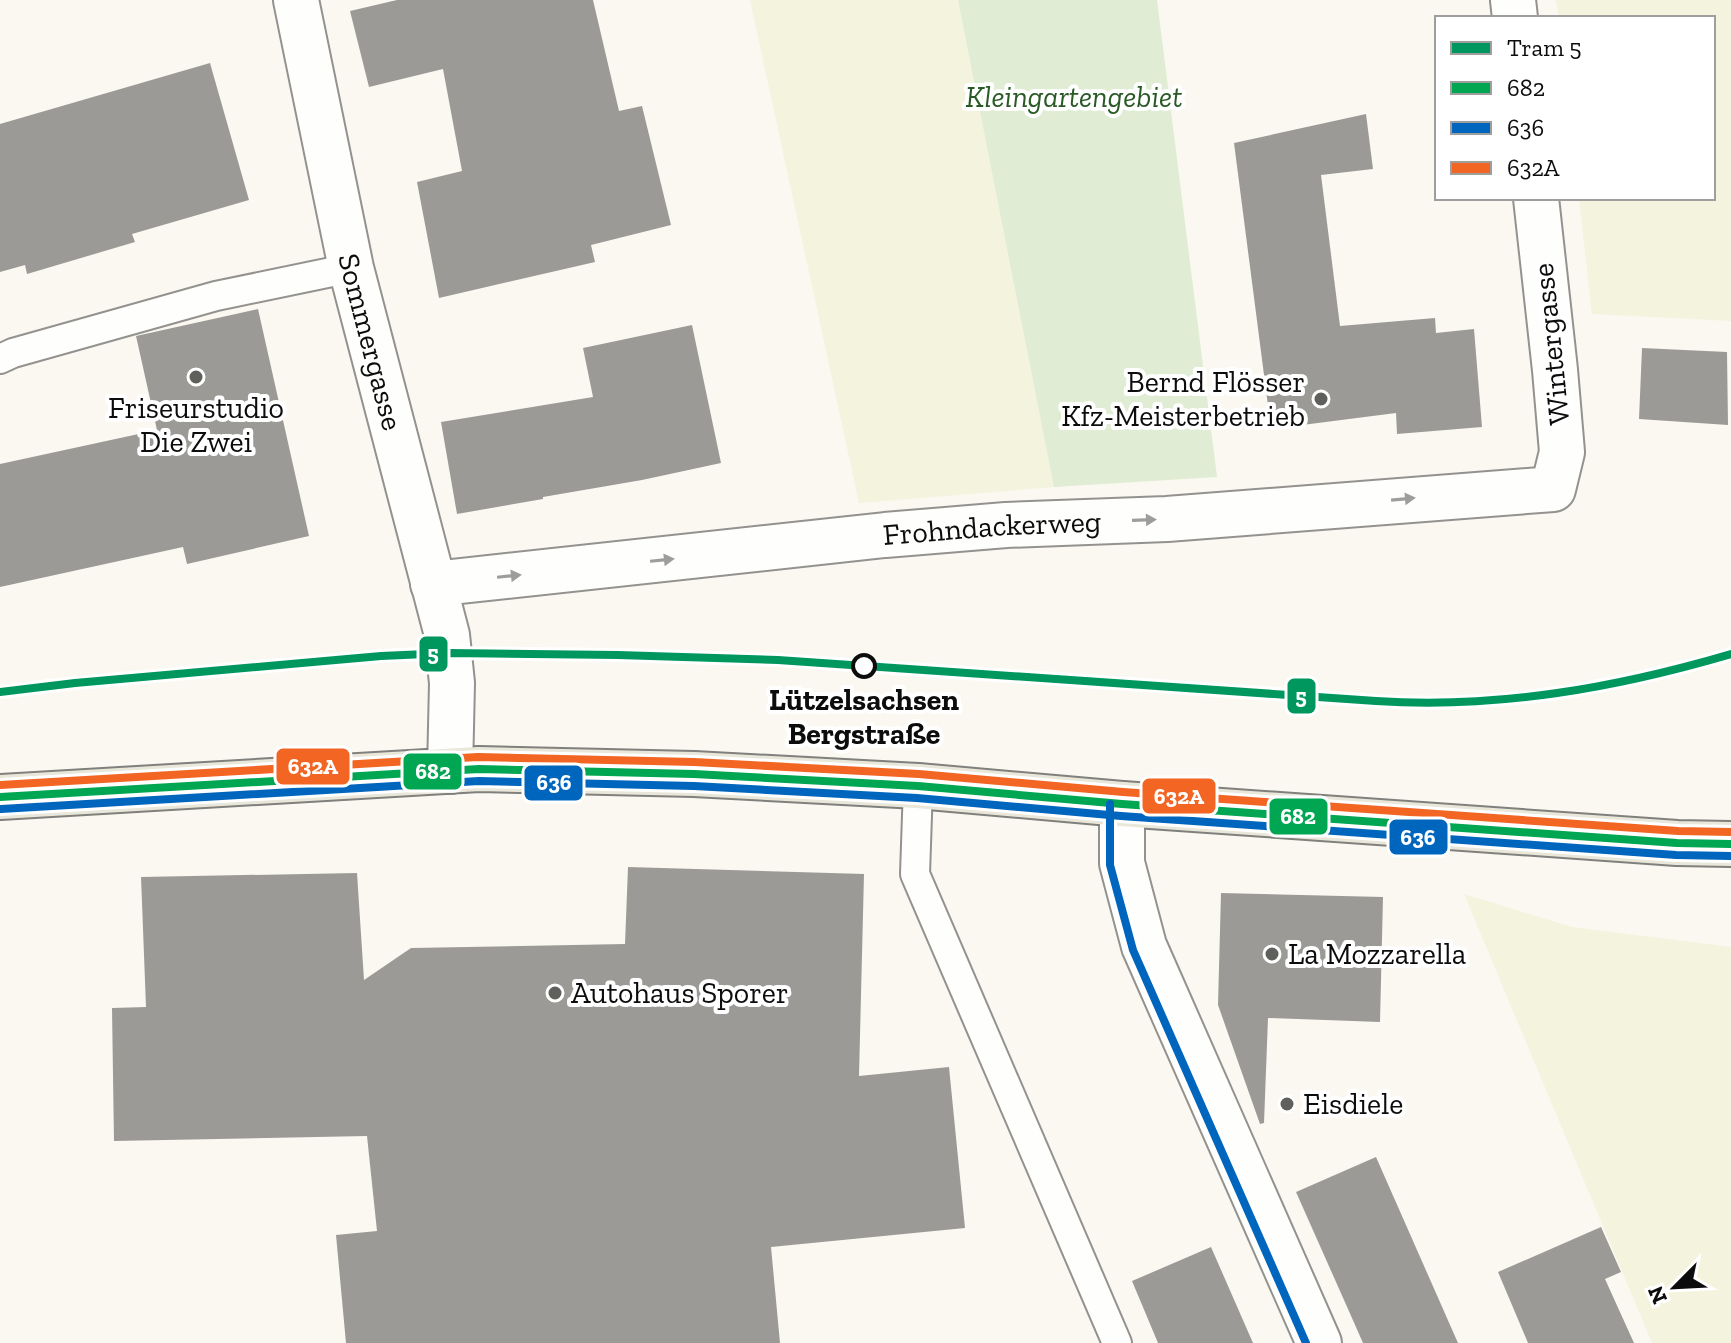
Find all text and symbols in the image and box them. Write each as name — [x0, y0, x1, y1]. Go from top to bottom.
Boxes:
legend — [1435, 16, 1715, 200]
text: Tram 5 — [1507, 33, 1582, 62]
text: 682 — [1507, 73, 1545, 102]
park label: Kleingartengebiet — [966, 79, 1182, 115]
text: 636 — [1507, 113, 1544, 142]
text: 632A — [1507, 153, 1560, 182]
street label: Sommergasse — [331, 250, 411, 434]
street label: Wintergasse — [1525, 261, 1577, 427]
place label: Bernd Flösser Kfz-Meisterbetrieb — [1061, 364, 1305, 434]
marker: Friseurstudio Die Zwei — [187, 368, 205, 386]
place label: Friseurstudio Die Zwei — [108, 390, 284, 460]
marker: Bernd Flösser Kfz-Meisterbetrieb — [1312, 390, 1330, 408]
one-way arrow — [1391, 493, 1416, 506]
street label: Frohndackerweg — [882, 503, 1102, 553]
one-way arrow — [1132, 513, 1157, 526]
one-way arrow — [650, 553, 675, 566]
one-way arrow — [497, 569, 522, 582]
line badge: 5 — [418, 635, 449, 673]
text: 5 — [427, 640, 439, 667]
marker: Lützelsachsen Bergstraße — [852, 654, 876, 678]
line badge: 5 — [1286, 677, 1317, 715]
place label: Lützelsachsen Bergstraße — [769, 682, 959, 752]
text: 5 — [1295, 683, 1307, 710]
line badge: 632A — [275, 747, 351, 786]
line badge: 682 — [402, 752, 463, 791]
text: 632A — [288, 753, 339, 780]
text: 682 — [415, 758, 451, 785]
line badge: 636 — [523, 764, 584, 802]
text: 636 — [536, 769, 572, 796]
line badge: 632A — [1141, 777, 1217, 815]
text: 632A — [1154, 783, 1205, 810]
line badge: 682 — [1268, 797, 1329, 836]
text: 682 — [1280, 803, 1316, 830]
line badge: 636 — [1388, 818, 1449, 856]
text: 636 — [1400, 824, 1436, 851]
place label: La Mozzarella — [1288, 936, 1466, 972]
marker: La Mozzarella — [1263, 945, 1281, 963]
place label: Autohaus Sporer — [571, 975, 789, 1011]
marker: Autohaus Sporer — [546, 984, 564, 1002]
place label: Eisdiele — [1303, 1086, 1403, 1122]
marker: Eisdiele — [1278, 1095, 1296, 1113]
north arrow — [1635, 1247, 1715, 1327]
text: N — [1641, 1282, 1673, 1308]

